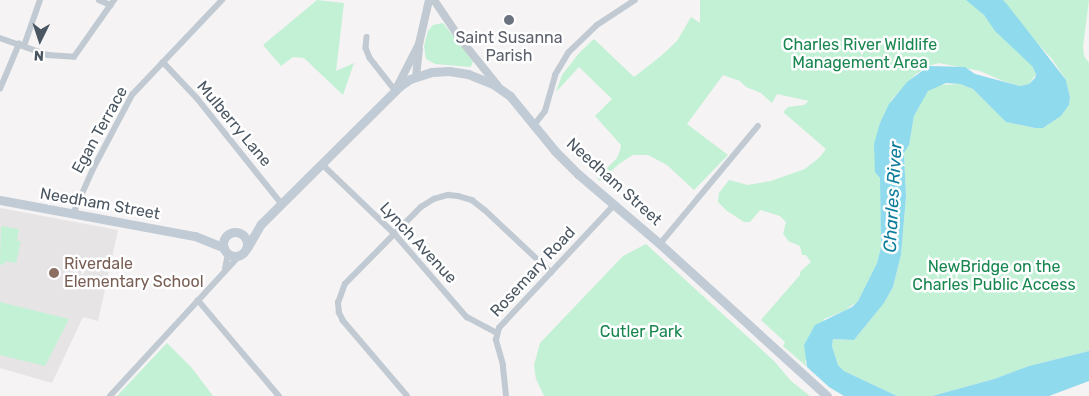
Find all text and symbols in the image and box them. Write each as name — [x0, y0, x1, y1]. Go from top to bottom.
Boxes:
marker: Saint Susanna Parish — [503, 14, 515, 26]
north arrow — [15, 15, 65, 65]
place label: Saint Susanna Parish — [455, 28, 563, 66]
park label: Charles River Wildlife Management Area — [783, 35, 937, 73]
text: N — [33, 47, 45, 64]
street label: Mulberry Lane — [193, 77, 275, 171]
street label: Egan Terrace — [68, 83, 132, 177]
street label: Needham Street — [562, 134, 666, 230]
water label: Charles River — [879, 141, 907, 253]
street label: Needham Street — [38, 184, 162, 224]
street label: Lynch Avenue — [375, 198, 461, 288]
street label: Rosemary Road — [486, 223, 580, 321]
place label: Riverdale Elementary School — [64, 254, 204, 292]
park label: NewBridge on the Charles Public Access — [912, 257, 1076, 295]
marker: Riverdale Elementary School — [48, 267, 60, 279]
park label: Cutler Park — [600, 322, 682, 342]

